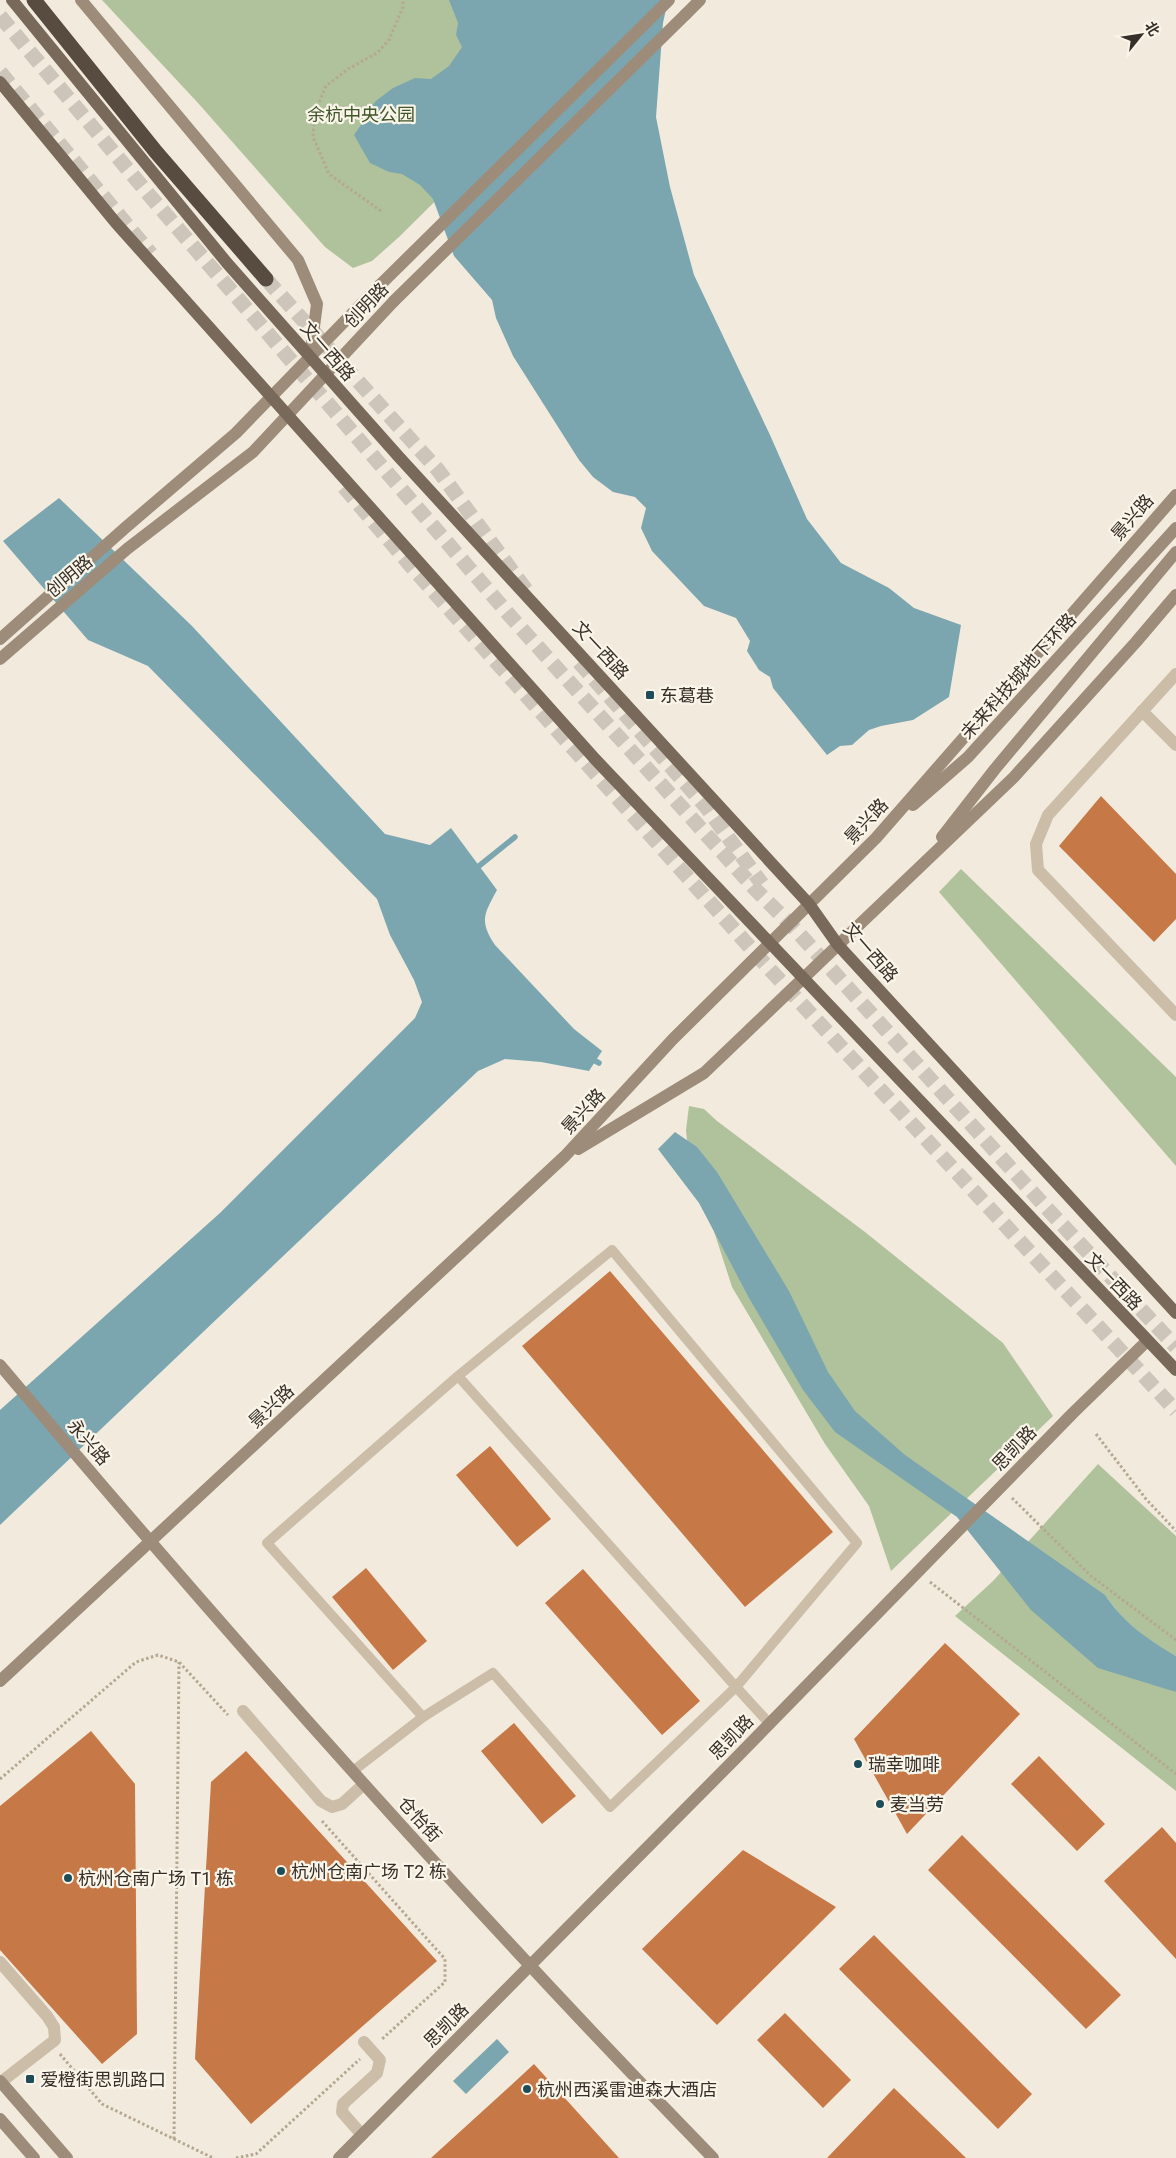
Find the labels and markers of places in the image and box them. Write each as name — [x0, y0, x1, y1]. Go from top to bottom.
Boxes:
place label: 东葛巷 — [660, 685, 714, 706]
marker: 东葛巷 — [644, 689, 656, 701]
place label: 瑞幸咖啡 — [868, 1754, 940, 1775]
marker: 瑞幸咖啡 — [852, 1758, 864, 1770]
place label: 麦当劳 — [890, 1794, 944, 1815]
marker: 麦当劳 — [874, 1798, 886, 1810]
place label: 杭州仓南广场 T2 栋 — [291, 1861, 447, 1882]
marker: 杭州仓南广场 T2 栋 — [275, 1865, 287, 1877]
place label: 杭州仓南广场 T1 栋 — [78, 1868, 234, 1889]
marker: 杭州仓南广场 T1 栋 — [62, 1872, 74, 1884]
place label: 爱橙街思凯路口 — [40, 2069, 166, 2090]
marker: 爱橙街思凯路口 — [24, 2073, 36, 2085]
place label: 杭州西溪雷迪森大酒店 — [537, 2079, 717, 2100]
marker: 杭州西溪雷迪森大酒店 — [521, 2083, 533, 2095]

